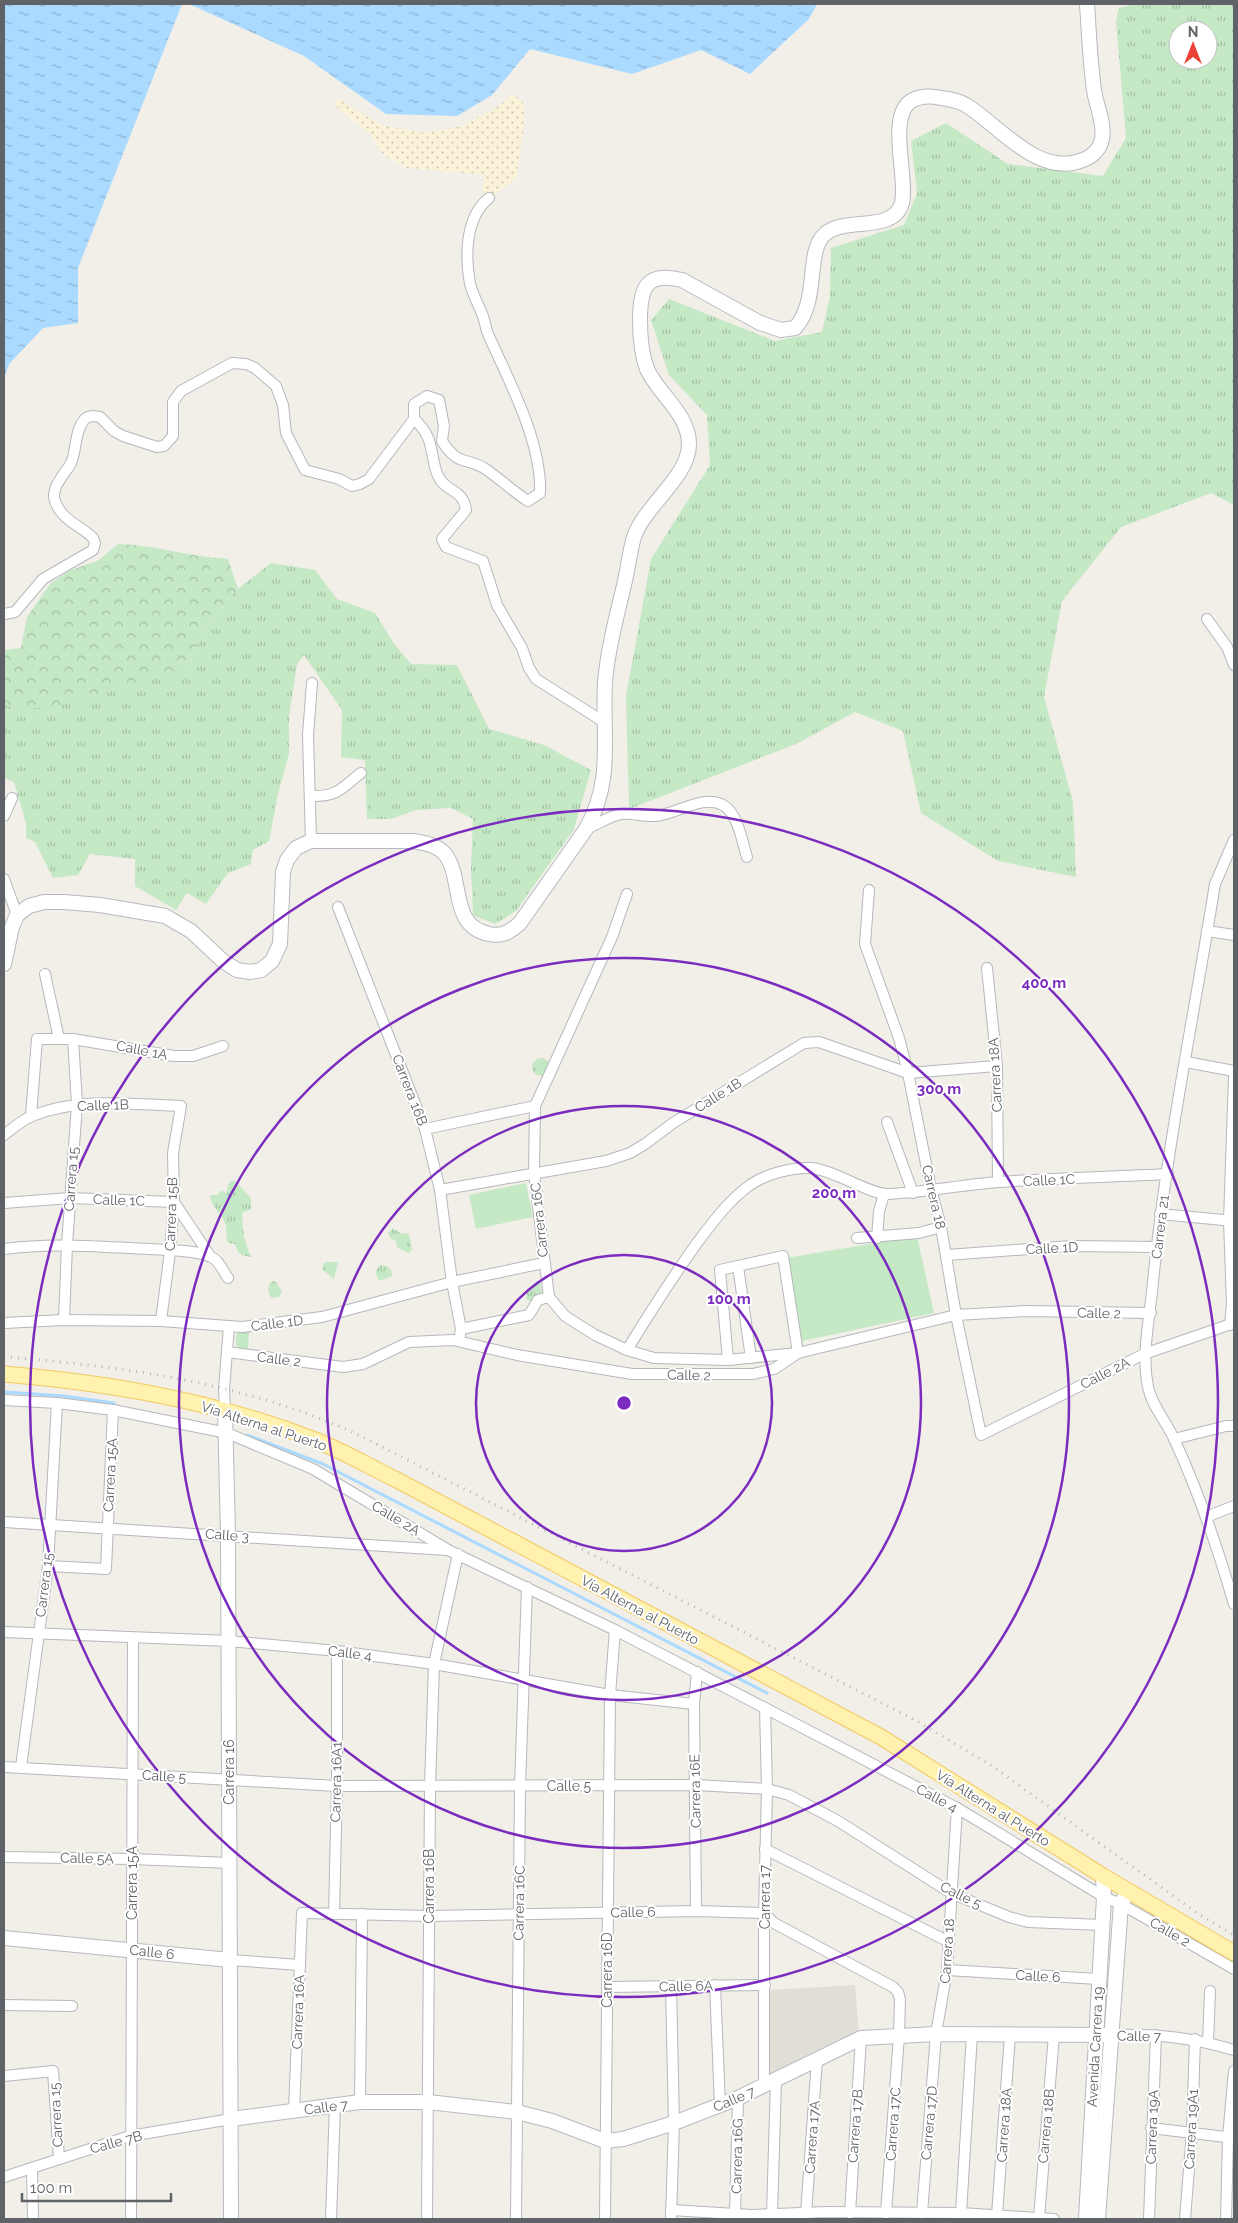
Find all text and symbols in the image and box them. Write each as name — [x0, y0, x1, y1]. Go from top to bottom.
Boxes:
north arrow — [1168, 20, 1218, 70]
text: N — [1188, 24, 1198, 40]
text: 400 m — [1022, 974, 1066, 992]
street label: Calle 1A — [115, 1037, 170, 1063]
street label: Carrera 18A — [985, 1037, 1005, 1113]
street label: Carrera 16B — [389, 1052, 431, 1128]
street label: Calle 1B — [692, 1074, 744, 1116]
text: 300 m — [917, 1080, 961, 1098]
street label: Calle 1B — [77, 1096, 129, 1114]
street label: Carrera 15 — [61, 1146, 81, 1212]
street label: Carrera 18 — [919, 1163, 949, 1231]
street label: Calle 1C — [1022, 1171, 1076, 1189]
street label: Carrera 15B — [162, 1177, 180, 1251]
street label: Carrera 16C — [527, 1181, 551, 1258]
text: 200 m — [812, 1184, 856, 1202]
street label: Calle 1C — [93, 1191, 146, 1209]
street label: Carrera 21 — [1148, 1194, 1172, 1260]
street label: Calle 1D — [1025, 1239, 1079, 1257]
text: 100 m — [707, 1290, 751, 1308]
street label: Calle 2 — [1077, 1305, 1121, 1321]
street label: Calle 1D — [250, 1312, 304, 1334]
street label: Calle 2 — [256, 1348, 302, 1370]
street label: Calle 2A — [1078, 1354, 1133, 1392]
street label: Calle 2 — [667, 1367, 711, 1383]
centre of rings — [615, 1394, 633, 1412]
street label: Vía Alterna al Puerto — [199, 1398, 329, 1454]
street label: Carrera 15A — [100, 1437, 120, 1512]
street label: Calle 2A — [369, 1497, 423, 1539]
street label: Calle 3 — [204, 1525, 250, 1545]
street label: Carrera 15 — [32, 1552, 56, 1618]
street label: Vía Alterna al Puerto — [578, 1572, 702, 1648]
street label: Calle 4 — [327, 1642, 373, 1664]
street label: Carrera 16 — [221, 1739, 237, 1805]
street label: Carrera 16A1 — [327, 1741, 345, 1823]
street label: Carrera 16E — [686, 1754, 704, 1828]
street label: Vía Alterna al Puerto — [933, 1766, 1053, 1850]
street label: Calle 5 — [141, 1767, 187, 1785]
street label: Calle 5 — [547, 1778, 591, 1794]
street label: Calle 4 — [914, 1781, 961, 1816]
street label: Carrera 15A — [124, 1845, 140, 1920]
street label: Carrera 16B — [421, 1849, 437, 1923]
street label: Calle 5A — [60, 1850, 115, 1866]
street label: Carrera 17 — [757, 1864, 773, 1929]
street label: Carrera 16C — [510, 1865, 528, 1941]
street label: Calle 5 — [938, 1878, 985, 1912]
street label: Calle 6 — [610, 1904, 656, 1920]
street label: Calle 2 — [1147, 1914, 1193, 1950]
street label: Carrera 18 — [937, 1918, 957, 1984]
street label: Carrera 16D — [599, 1932, 615, 2008]
street label: Calle 6 — [129, 1942, 175, 1962]
street label: Calle 6 — [1015, 1967, 1061, 1985]
street label: Carrera 16A — [289, 1974, 307, 2050]
street label: Calle 6A — [659, 1978, 714, 1994]
street label: Avenida Carrera 19 — [1084, 1986, 1106, 2108]
street label: Calle 7 — [1117, 2028, 1162, 2044]
street label: Carrera 15 — [46, 2082, 66, 2148]
street label: Calle 7 — [711, 2083, 758, 2115]
street label: Carrera 17D — [918, 2085, 940, 2161]
street label: Carrera 17C — [882, 2086, 904, 2162]
street label: Carrera 18A — [993, 2087, 1015, 2163]
street label: Carrera 18B — [1035, 2088, 1057, 2164]
street label: Carrera 19A1 — [1181, 2088, 1201, 2170]
street label: Carrera 17B — [844, 2089, 866, 2163]
street label: Carrera 19A — [1143, 2089, 1161, 2165]
street label: Calle 7 — [303, 2096, 349, 2118]
street label: Carrera 17A — [801, 2099, 823, 2174]
street label: Carrera 16G — [728, 2118, 746, 2194]
street label: Calle 7B — [88, 2127, 144, 2157]
scale bar — [22, 2170, 171, 2202]
text: 100 m — [30, 2179, 72, 2197]

